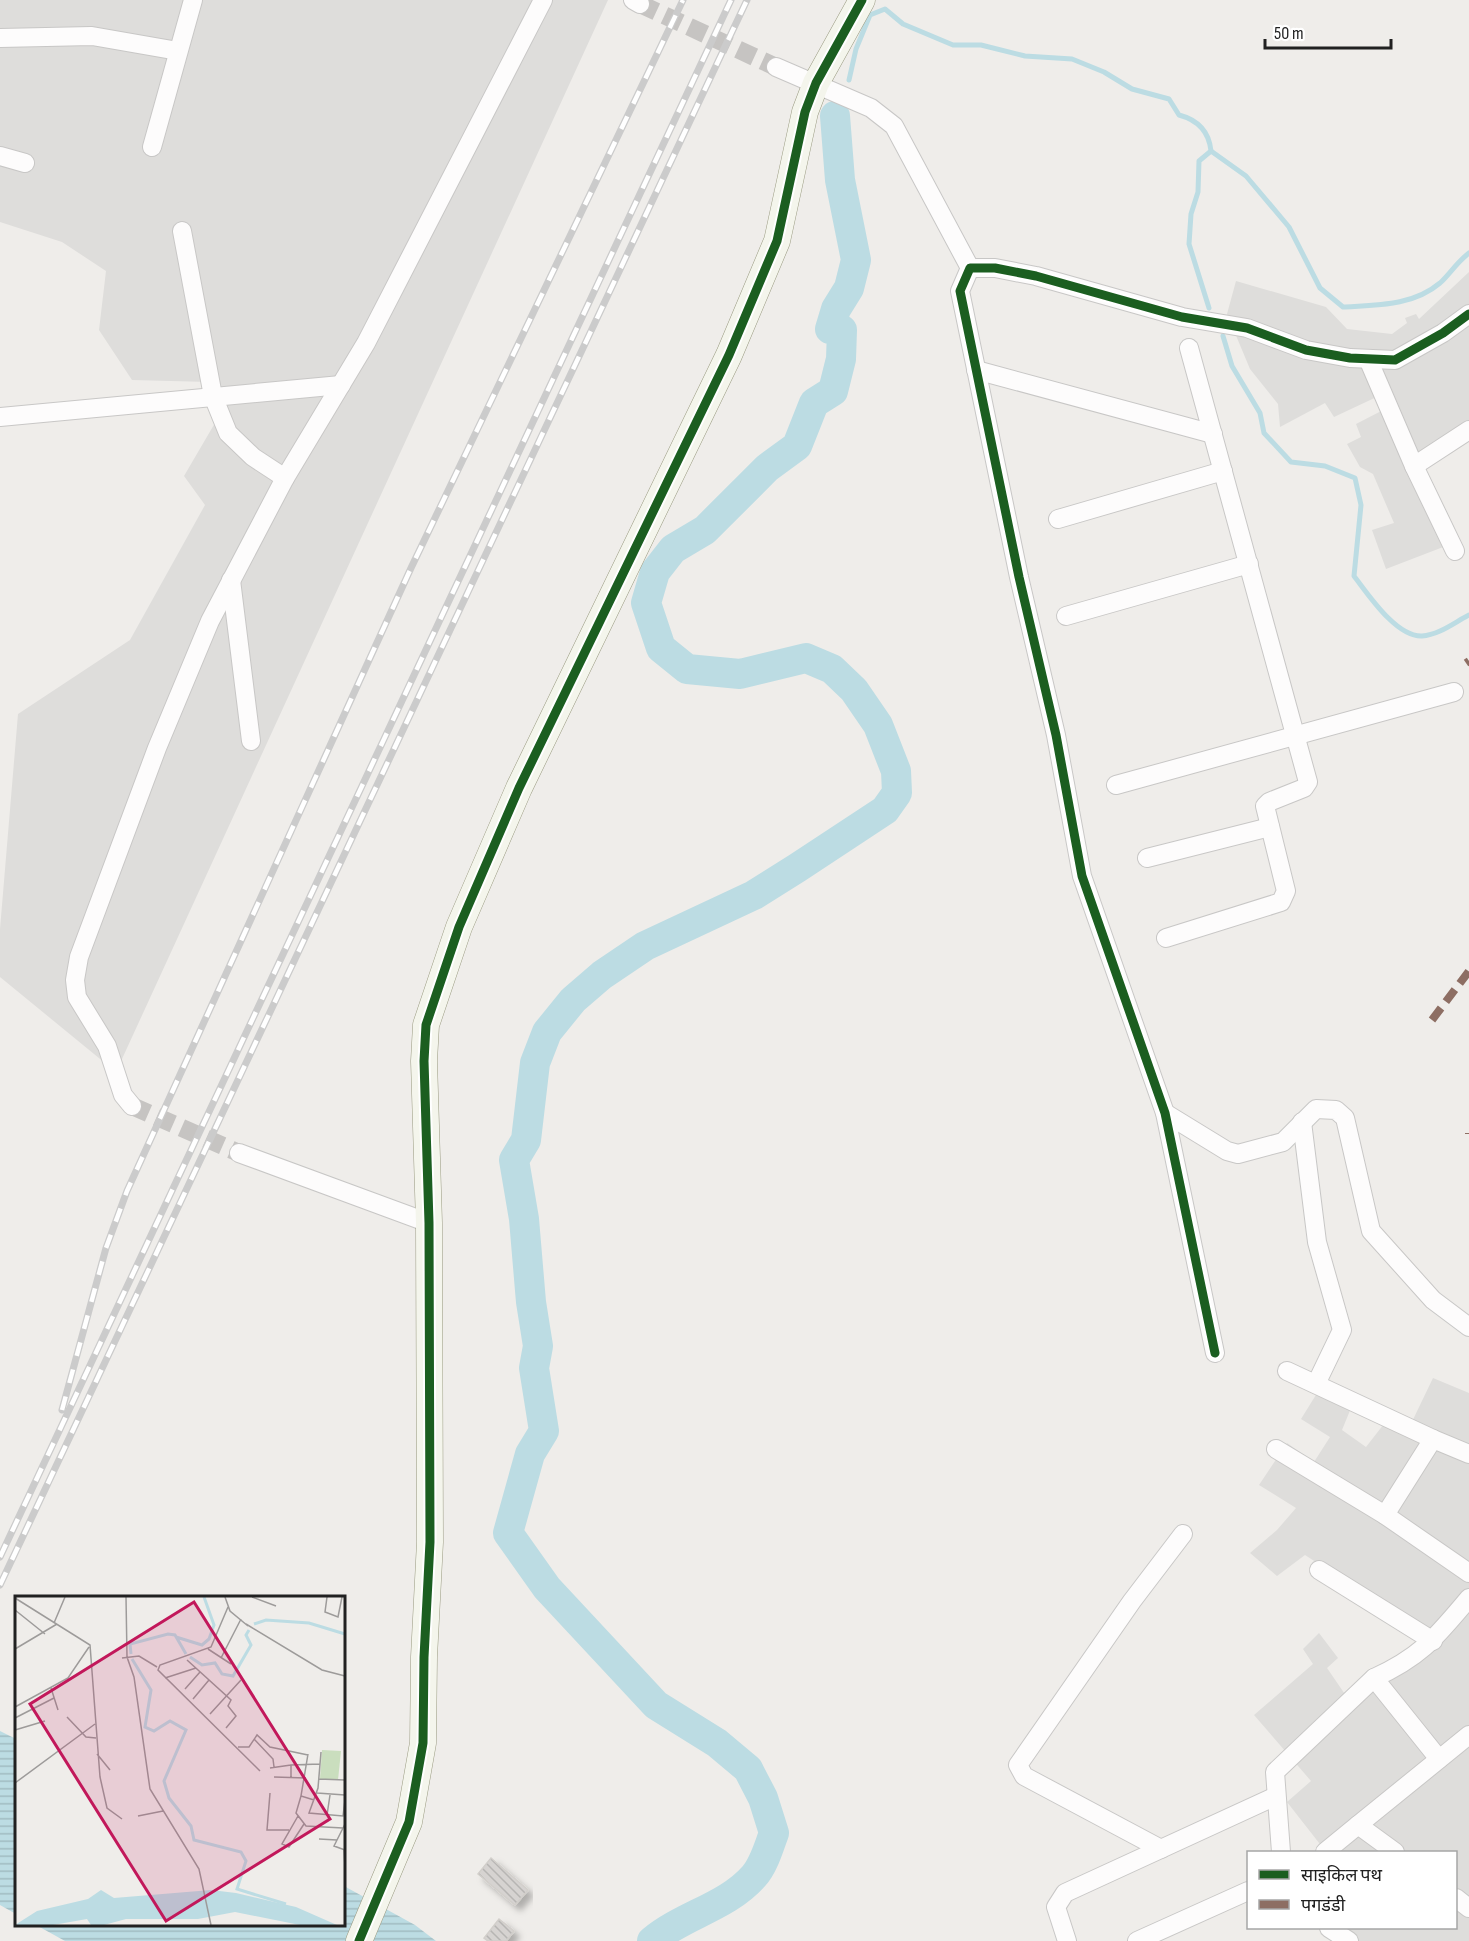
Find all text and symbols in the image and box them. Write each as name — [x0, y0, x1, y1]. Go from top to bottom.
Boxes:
scale bar — [1265, 12, 1391, 50]
text: 50 m — [1274, 23, 1304, 44]
inset map — [15, 1596, 345, 1926]
legend — [1247, 1851, 1457, 1929]
text: साइकिल पथ — [1301, 1865, 1382, 1886]
text: पगडंडी — [1301, 1895, 1346, 1916]

